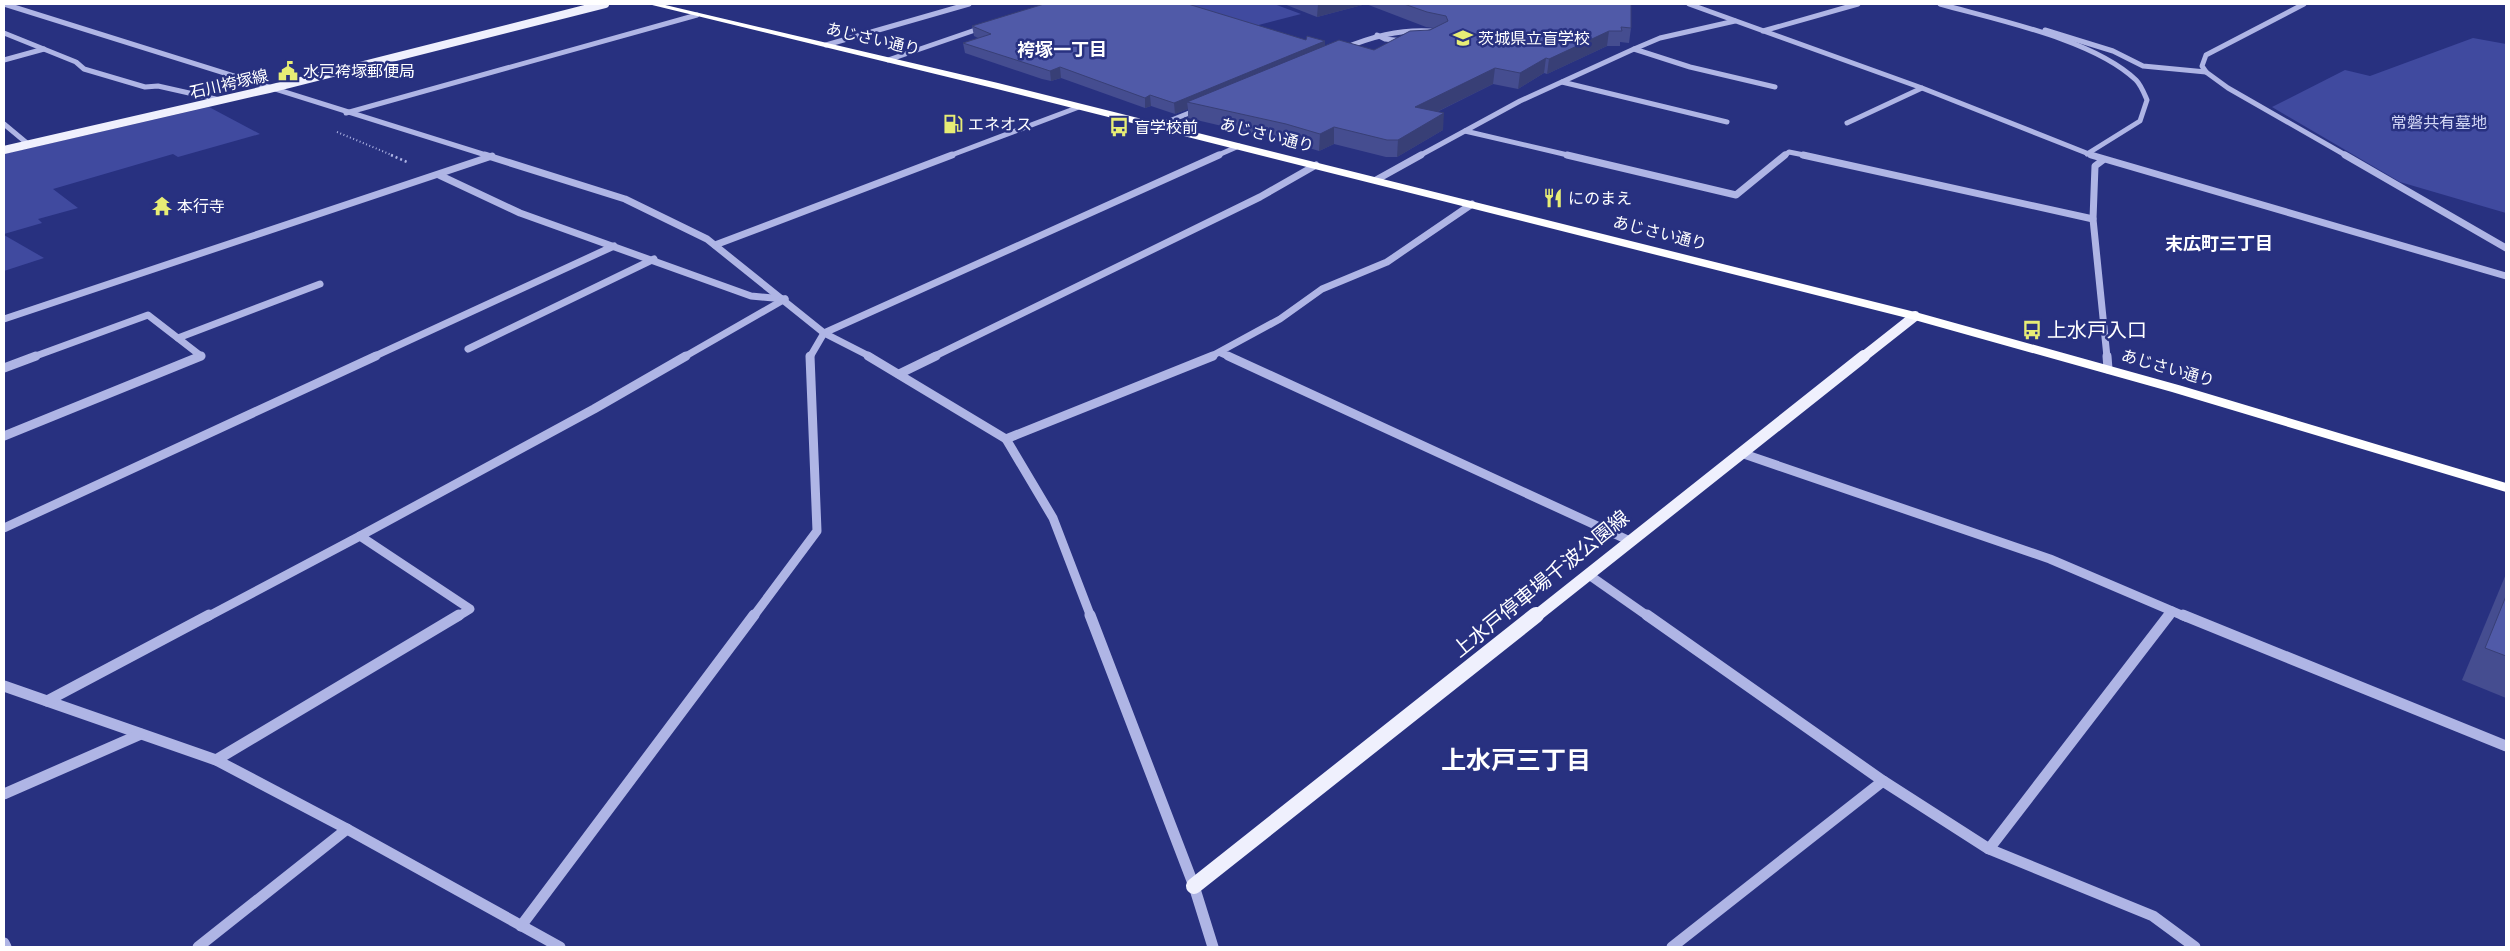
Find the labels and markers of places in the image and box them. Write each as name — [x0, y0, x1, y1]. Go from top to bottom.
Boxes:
school or university icon: 茨城県立盲学校 — [1452, 27, 1474, 49]
place label: 茨城県立盲学校 — [1478, 27, 1590, 50]
public building icon: 水戸袴塚郵便局 — [277, 60, 299, 82]
place label: 水戸袴塚郵便局 — [303, 60, 415, 83]
fuel station icon: エネオス — [942, 113, 964, 135]
place label: エネオス — [968, 113, 1032, 136]
bus stop icon: 盲学校前 — [1108, 116, 1130, 138]
place label: 盲学校前 — [1134, 116, 1198, 139]
restaurant icon: にのまえ — [1542, 187, 1564, 209]
place label: にのまえ — [1568, 187, 1632, 210]
temple icon: 本行寺 — [151, 195, 173, 217]
place label: 本行寺 — [177, 195, 225, 218]
place label: 上水戸入口 — [2047, 316, 2147, 345]
bus stop icon: 上水戸入口 — [2021, 319, 2043, 341]

